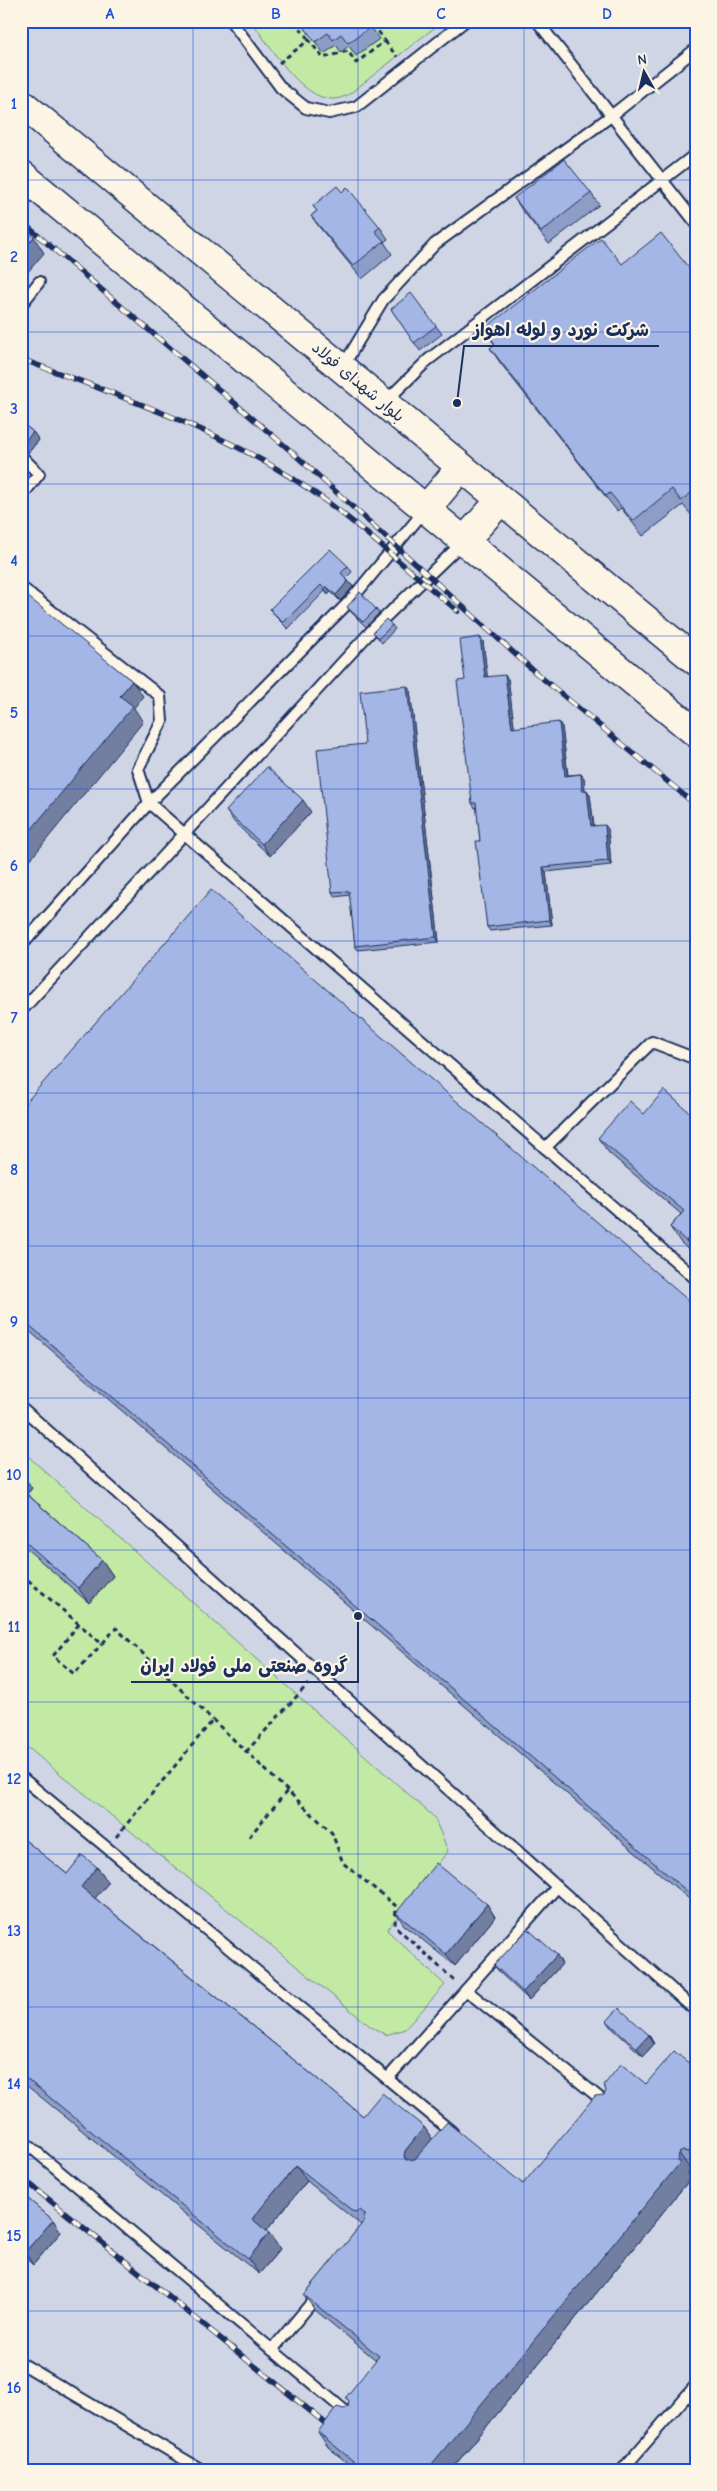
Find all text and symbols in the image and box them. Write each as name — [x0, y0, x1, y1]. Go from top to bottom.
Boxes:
text: A — [106, 5, 115, 23]
text: B — [271, 5, 281, 23]
text: C — [436, 5, 446, 23]
text: D — [602, 5, 612, 23]
north arrow — [620, 48, 670, 98]
text: N — [637, 51, 648, 69]
text: 1 — [11, 95, 17, 113]
text: 2 — [10, 248, 18, 266]
callout: شرکت نورد و لوله اهواز — [464, 313, 659, 346]
text: شرکت نورد و لوله اهواز — [471, 320, 649, 341]
street label: بلوار شهدای فولاد — [308, 338, 408, 427]
text: 3 — [10, 400, 18, 418]
text: 4 — [10, 552, 18, 570]
text: 5 — [10, 704, 18, 722]
text: 6 — [10, 857, 18, 875]
text: 7 — [10, 1009, 18, 1027]
text: 8 — [10, 1161, 18, 1179]
text: 9 — [10, 1313, 18, 1331]
text: 10 — [6, 1466, 22, 1484]
text: 11 — [8, 1618, 20, 1636]
callout: گروه صنعتی ملی فولاد ایران — [131, 1649, 358, 1682]
text: گروه صنعتی ملی فولاد ایران — [140, 1655, 348, 1678]
text: 12 — [7, 1770, 21, 1788]
text: 13 — [7, 1922, 21, 1940]
text: 14 — [7, 2075, 21, 2093]
text: 15 — [7, 2227, 21, 2245]
text: 16 — [7, 2379, 21, 2397]

